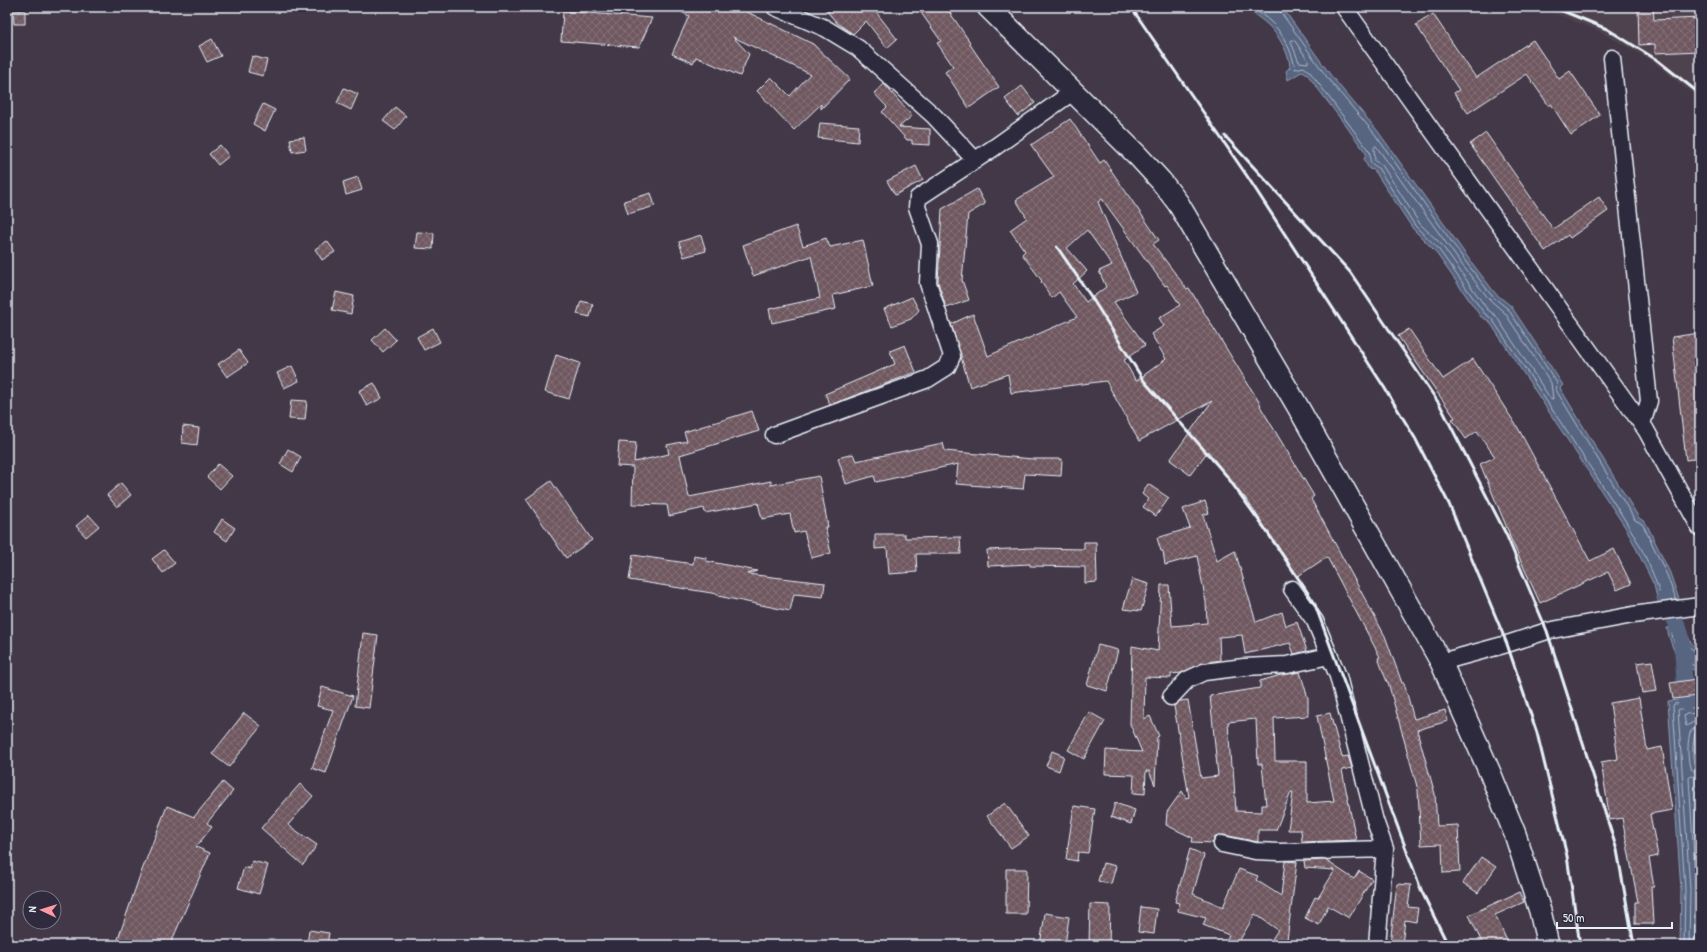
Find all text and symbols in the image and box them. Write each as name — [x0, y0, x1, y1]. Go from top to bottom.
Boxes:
north arrow — [22, 890, 62, 930]
scale bar — [1557, 904, 1672, 930]
text: N — [25, 906, 39, 913]
text: 50 m — [1563, 909, 1584, 926]

